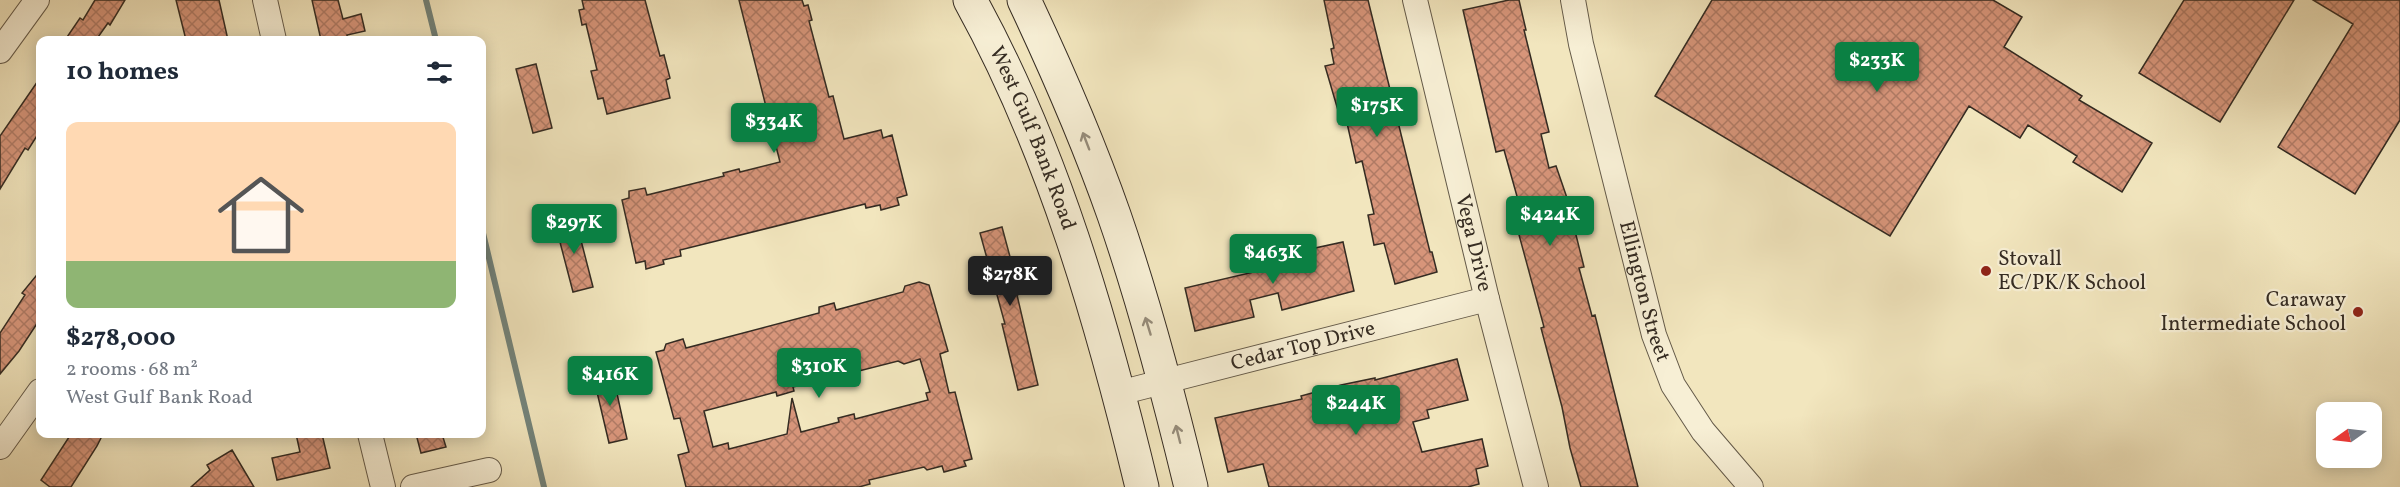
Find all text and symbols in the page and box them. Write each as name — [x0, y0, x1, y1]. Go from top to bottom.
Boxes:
street label: West Gulf Bank Road — [982, 41, 1083, 234]
pin: $233K — [1835, 42, 1919, 93]
text: $233K — [1849, 47, 1905, 75]
text: 10 homes — [66, 54, 179, 90]
icon: filters — [423, 56, 456, 89]
pin: $175K — [1335, 87, 1419, 138]
text: $175K — [1351, 92, 1403, 120]
pin: $334K — [732, 103, 816, 154]
text: $334K — [745, 108, 803, 136]
one-way arrow — [1080, 132, 1091, 151]
icon: home — [207, 161, 315, 269]
street label: Vega Drive — [1448, 191, 1499, 295]
pin: $424K — [1508, 196, 1592, 247]
text: $424K — [1520, 201, 1580, 229]
pin: $297K — [532, 204, 616, 255]
text: $297K — [546, 209, 602, 237]
street label: Ellington Street — [1611, 218, 1677, 366]
pin: $463K — [1231, 234, 1315, 285]
text: $463K — [1244, 239, 1302, 267]
place label: Stovall EC/PK/K School — [1998, 245, 2146, 298]
pin: $278K — [968, 256, 1052, 307]
text: $278K — [982, 261, 1038, 289]
marker: Stovall EC/PK/K School — [1979, 264, 1993, 278]
place label: Caraway Intermediate School — [2161, 286, 2347, 339]
marker: Caraway Intermediate School — [2351, 305, 2365, 319]
street label: Cedar Top Drive — [1228, 314, 1378, 378]
one-way arrow — [1142, 317, 1153, 336]
text: $278,000 — [66, 320, 176, 356]
pin: $310K — [777, 348, 861, 399]
text: $310K — [791, 353, 847, 381]
text: 2 rooms · 68 m² — [66, 356, 198, 384]
pin: $416K — [568, 356, 652, 407]
text: $416K — [582, 361, 638, 389]
text: West Gulf Bank Road — [66, 384, 253, 412]
pin: $244K — [1314, 385, 1398, 436]
text: $244K — [1326, 390, 1386, 418]
north arrow — [2316, 402, 2382, 468]
map controls — [2316, 402, 2382, 468]
one-way arrow — [1172, 425, 1184, 444]

